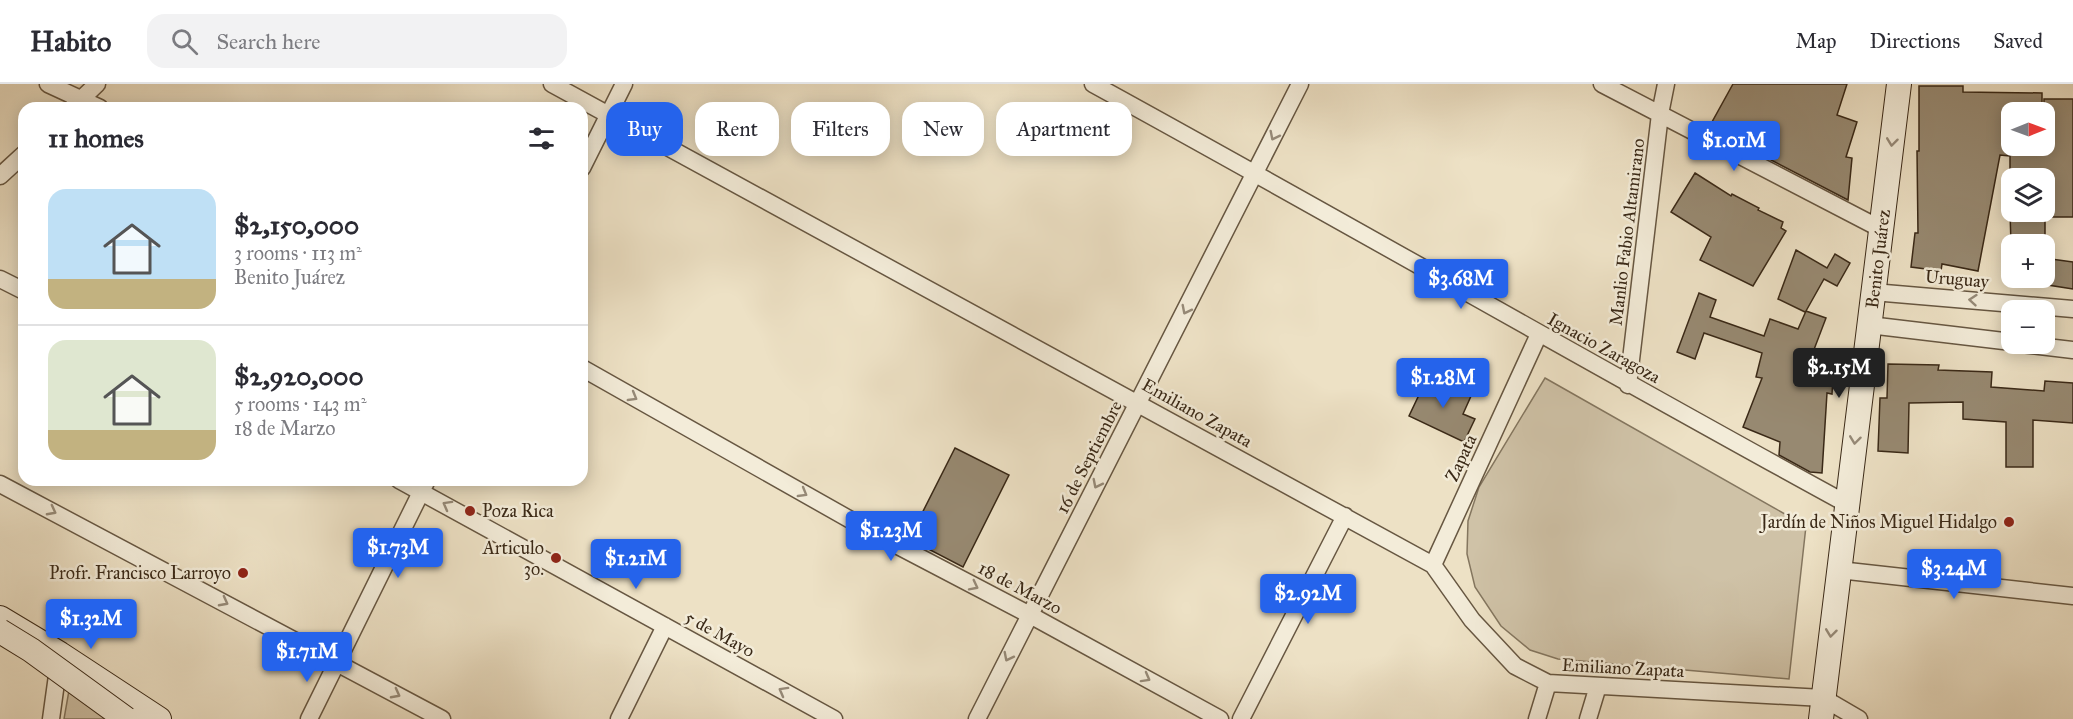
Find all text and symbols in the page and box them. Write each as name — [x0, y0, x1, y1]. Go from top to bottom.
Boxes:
search box — [147, 14, 567, 68]
text: Habito — [30, 24, 111, 59]
icon: search — [168, 25, 201, 58]
text: Search here — [216, 28, 320, 55]
text: Map — [1796, 28, 1837, 54]
text: Directions — [1870, 28, 1960, 54]
text: Saved — [1993, 28, 2043, 54]
chip: Buy — [606, 102, 683, 156]
chip: Rent — [695, 102, 779, 156]
chip: Filters — [791, 102, 890, 156]
chip: New — [902, 102, 984, 156]
chip: Apartment — [996, 102, 1132, 156]
north arrow — [2001, 102, 2055, 156]
map controls — [2001, 102, 2055, 354]
pin: $1.01M — [1685, 121, 1783, 172]
text: 11 homes — [48, 122, 144, 154]
icon: filters — [525, 122, 558, 155]
text: $1.01M — [1702, 128, 1766, 152]
one-way arrow — [1270, 130, 1282, 141]
street label: Manlio Fabio Altamirano — [1605, 137, 1649, 327]
one-way arrow — [1886, 137, 1899, 147]
button: layers — [2001, 168, 2055, 222]
street label: Benito Juárez — [1861, 208, 1896, 310]
text: $2,150,000 — [234, 209, 359, 241]
icon: home — [96, 213, 168, 285]
button: + — [2001, 234, 2055, 288]
text: 3 rooms · 113 m² — [234, 241, 362, 265]
pin: $3.68M — [1412, 259, 1510, 310]
text: Benito Juárez — [234, 265, 345, 289]
street label: Uruguay — [1924, 265, 1990, 294]
text: $3.68M — [1428, 266, 1494, 290]
one-way arrow — [1968, 294, 1977, 307]
button: − — [2001, 300, 2055, 354]
one-way arrow — [1182, 304, 1193, 315]
street label: Ignacio Zaragoza — [1543, 308, 1665, 389]
pin: $2.15M — [1790, 348, 1888, 399]
text: $2.15M — [1807, 355, 1871, 379]
pin: $1.28M — [1394, 358, 1492, 409]
text: $2,920,000 — [234, 360, 364, 392]
icon: home — [96, 364, 168, 436]
text: $1.28M — [1410, 365, 1476, 389]
street label: Emiliano Zapata — [1138, 374, 1256, 453]
one-way arrow — [627, 390, 637, 401]
text: 5 rooms · 143 m² — [234, 392, 366, 416]
street label: 16 de Septiembre — [1051, 397, 1127, 517]
text: 18 de Marzo — [234, 416, 336, 440]
street label: Zapata — [1441, 431, 1482, 485]
one-way arrow — [1849, 435, 1862, 444]
one-way arrow — [1093, 477, 1104, 488]
one-way arrow — [796, 486, 807, 497]
place label: Poza Rica — [482, 500, 554, 522]
one-way arrow — [442, 501, 453, 512]
one-way arrow — [45, 504, 56, 516]
marker: Poza Rica — [463, 504, 477, 518]
pin: $1.23M — [842, 511, 940, 562]
place label: Jardín de Niños Miguel Hidalgo — [1759, 511, 1997, 534]
marker: Jardín de Niños Miguel Hidalgo — [2002, 515, 2016, 529]
text: $1.23M — [860, 518, 922, 542]
pin: $1.73M — [349, 528, 447, 579]
text: $1.73M — [367, 535, 429, 559]
place label: Articulo 3o. — [482, 537, 544, 580]
pin: $1.21M — [587, 539, 685, 590]
text: $1.21M — [605, 546, 667, 570]
pin: $3.24M — [1905, 549, 2003, 600]
marker: Articulo 3o. — [549, 551, 563, 565]
text: $3.24M — [1921, 556, 1987, 580]
street label: 18 de Marzo — [974, 557, 1066, 619]
place label: Profr. Francisco Larroyo — [49, 562, 231, 584]
marker: Profr. Francisco Larroyo — [236, 566, 250, 580]
pin: $2.92M — [1259, 574, 1357, 625]
one-way arrow — [968, 578, 979, 590]
text: $2.92M — [1274, 581, 1342, 605]
one-way arrow — [218, 595, 229, 607]
pin: $1.32M — [42, 599, 140, 650]
text: $1.32M — [60, 606, 122, 630]
street label: 5 de Mayo — [681, 606, 759, 662]
one-way arrow — [1826, 629, 1838, 638]
pin: $1.71M — [258, 632, 356, 683]
text: $1.71M — [276, 639, 338, 663]
one-way arrow — [1004, 651, 1016, 662]
street label: Emiliano Zapata — [1561, 654, 1685, 682]
one-way arrow — [1140, 671, 1150, 682]
one-way arrow — [390, 687, 401, 698]
one-way arrow — [779, 687, 789, 698]

